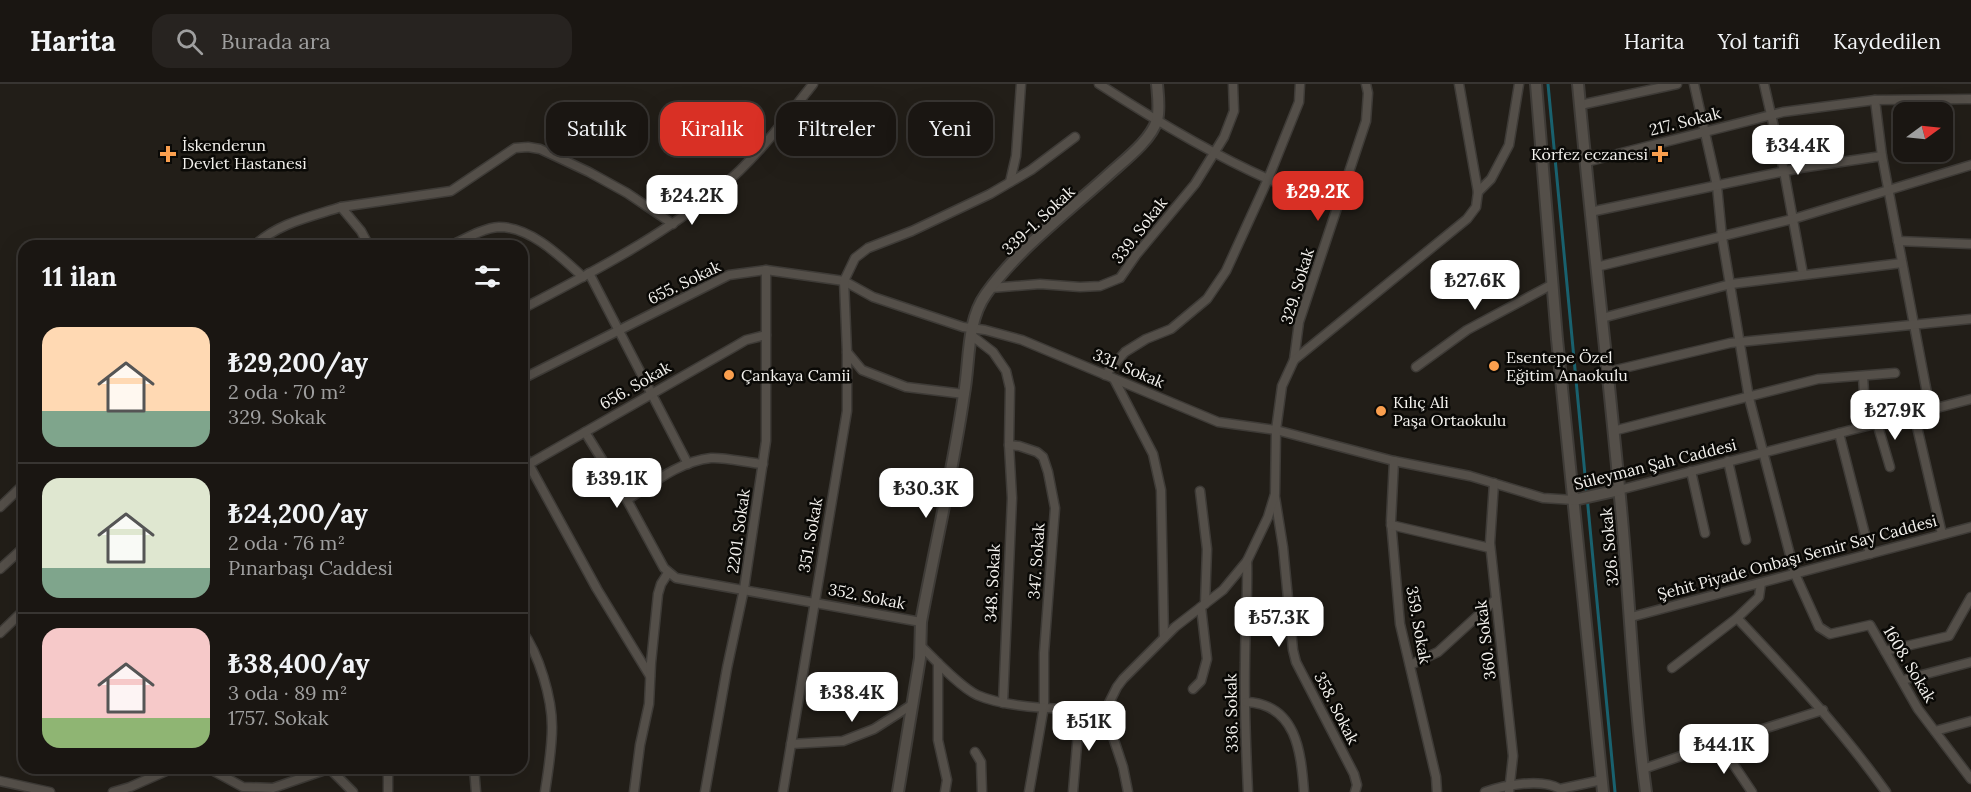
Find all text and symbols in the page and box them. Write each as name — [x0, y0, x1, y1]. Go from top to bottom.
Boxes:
search box — [152, 14, 572, 68]
text: Harita — [30, 23, 116, 59]
icon: search — [173, 25, 206, 58]
text: Burada ara — [221, 27, 331, 55]
text: Harita — [1624, 28, 1685, 55]
text: Yol tarifi — [1718, 28, 1800, 55]
text: Kaydedilen — [1833, 28, 1941, 55]
chip: Satılık — [546, 102, 648, 156]
chip: Kiralık — [660, 102, 764, 156]
chip: Filtreler — [776, 102, 896, 156]
chip: Yeni — [908, 102, 993, 156]
street label: 217. Sokak — [1647, 102, 1723, 140]
north arrow — [1893, 102, 1953, 162]
map controls — [1893, 102, 1953, 162]
pin: ₺34.4K — [1749, 125, 1847, 176]
text: ₺34.4K — [1766, 132, 1830, 157]
place label: İskenderun Devlet Hastanesi — [182, 135, 307, 173]
place label: Körfez eczanesi — [1531, 144, 1648, 164]
marker: İskenderun Devlet Hastanesi — [159, 145, 177, 163]
marker: Körfez eczanesi — [1653, 147, 1667, 161]
pin: ₺29.2K — [1269, 171, 1367, 222]
pin: ₺24.2K — [643, 175, 741, 226]
text: ₺29.2K — [1286, 178, 1350, 203]
street label: 339-1. Sokak — [997, 181, 1079, 259]
text: ₺24.2K — [661, 182, 724, 207]
street label: 339. Sokak — [1107, 192, 1171, 267]
street label: 329. Sokak — [1276, 245, 1318, 326]
street label: 655. Sokak — [644, 256, 724, 308]
text: 11 ilan — [42, 260, 117, 293]
icon: filters — [471, 260, 504, 293]
pin: ₺27.6K — [1426, 260, 1524, 311]
text: ₺27.6K — [1444, 267, 1506, 292]
street label: 331. Sokak — [1090, 344, 1168, 392]
text: ₺29,200/ay — [228, 346, 368, 379]
place label: Esentepe Özel Eğitim Anaokulu — [1506, 347, 1628, 385]
icon: home — [90, 351, 162, 423]
street label: 656. Sokak — [596, 356, 675, 413]
marker: Esentepe Özel Eğitim Anaokulu — [1487, 359, 1501, 373]
place label: Çankaya Camii — [741, 365, 851, 385]
marker: Çankaya Camii — [722, 368, 736, 382]
text: 2 oda · 70 m² — [228, 379, 346, 404]
pin: ₺27.9K — [1846, 390, 1944, 441]
place label: Kılıç Ali Paşa Ortaokulu — [1393, 392, 1507, 430]
text: ₺27.9K — [1864, 397, 1926, 422]
text: 329. Sokak — [228, 404, 326, 429]
marker: Kılıç Ali Paşa Ortaokulu — [1374, 404, 1388, 418]
street label: Süleyman Şah Caddesi — [1572, 434, 1738, 494]
pin: ₺39.1K — [568, 458, 666, 509]
text: ₺39.1K — [586, 465, 648, 490]
pin: ₺30.3K — [877, 468, 975, 519]
text: ₺30.3K — [893, 475, 959, 500]
street label: 2201. Sokak — [722, 487, 754, 574]
street label: 351. Sokak — [794, 496, 826, 574]
text: ₺24,200/ay — [228, 497, 368, 530]
icon: home — [90, 502, 162, 574]
street label: 326. Sokak — [1596, 506, 1622, 587]
street label: Şehit Piyade Onbaşı Semir Say Caddesi — [1655, 510, 1939, 604]
street label: 347. Sokak — [1023, 522, 1049, 600]
text: 2 oda · 76 m² — [228, 530, 345, 555]
street label: 348. Sokak — [980, 543, 1004, 623]
text: Pınarbaşı Caddesi — [228, 555, 393, 580]
street label: 352. Sokak — [827, 579, 908, 613]
street label: 359. Sokak — [1402, 585, 1436, 666]
pin: ₺57.3K — [1230, 597, 1328, 648]
street label: 360. Sokak — [1470, 599, 1500, 681]
text: ₺57.3K — [1249, 604, 1309, 629]
street label: 1608. Sokak — [1879, 622, 1941, 706]
text: ₺38,400/ay — [228, 647, 370, 680]
icon: home — [90, 652, 162, 724]
street label: 358. Sokak — [1310, 668, 1364, 748]
pin: ₺38.4K — [803, 672, 901, 723]
street label: 336. Sokak — [1220, 673, 1242, 753]
text: ₺38.4K — [820, 679, 884, 704]
text: 3 oda · 89 m² — [228, 680, 347, 705]
pin: ₺51K — [1053, 701, 1125, 752]
text: 1757. Sokak — [228, 705, 329, 730]
text: ₺51K — [1067, 708, 1112, 733]
pin: ₺44.1K — [1675, 724, 1773, 775]
text: ₺44.1K — [1694, 731, 1754, 756]

